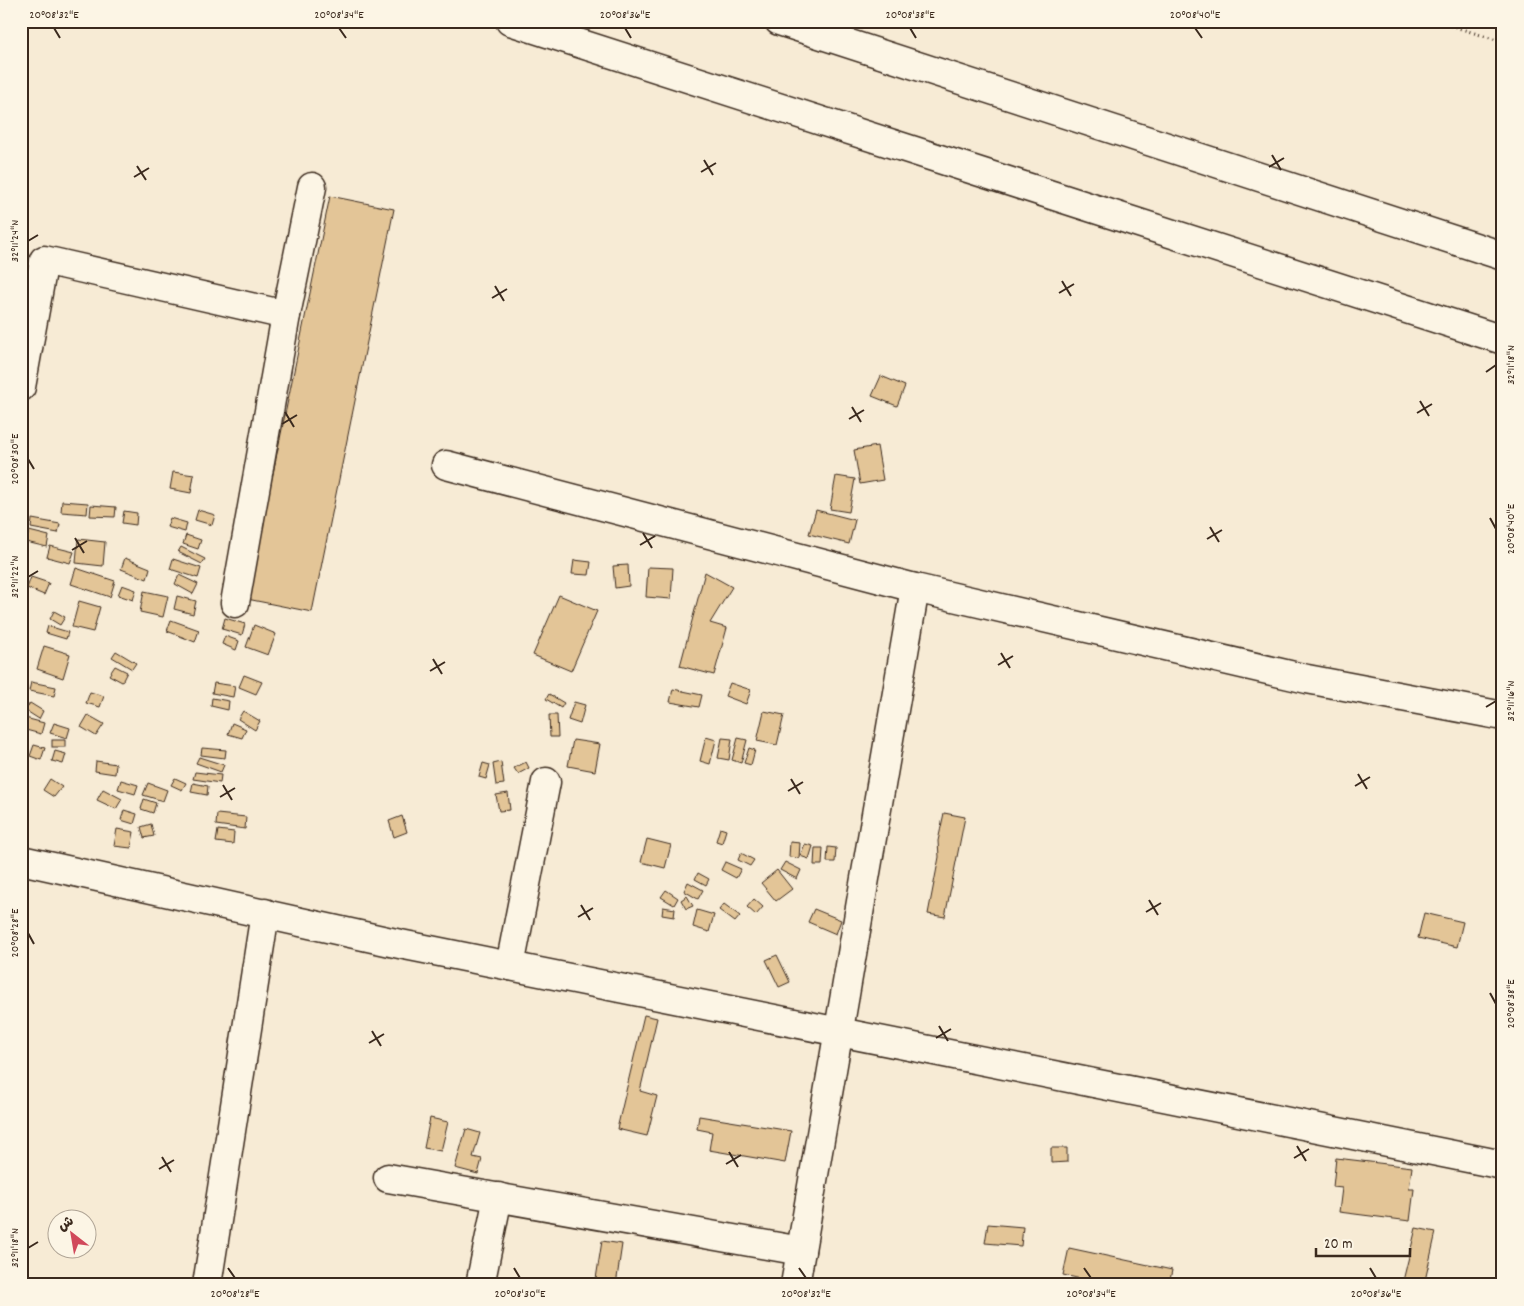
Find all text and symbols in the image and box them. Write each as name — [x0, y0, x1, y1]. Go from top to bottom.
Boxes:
text: 20°08'32"E — [29, 7, 79, 24]
text: 20°08'34"E — [314, 7, 364, 24]
text: 20°08'36"E — [600, 7, 651, 24]
text: 20°08'38"E — [885, 7, 935, 24]
text: 20°08'40"E — [1170, 7, 1221, 24]
text: 32°11'24"N — [7, 220, 24, 262]
text: 32°11'18"N — [1503, 345, 1520, 385]
text: 20°08'30"E — [7, 433, 24, 484]
text: 20°08'40"E — [1503, 503, 1520, 554]
text: 32°11'22"N — [7, 556, 24, 598]
text: 32°11'16"N — [1503, 681, 1520, 721]
text: 20°08'28"E — [7, 908, 24, 958]
text: 20°08'38"E — [1503, 979, 1520, 1029]
north arrow — [48, 1208, 98, 1258]
text: ش — [55, 1212, 78, 1237]
scale bar — [1316, 1226, 1410, 1258]
text: 32°11'18"N — [7, 1228, 24, 1268]
text: 20 m — [1324, 1234, 1352, 1256]
text: 20°08'28"E — [210, 1286, 260, 1303]
text: 20°08'30"E — [495, 1286, 546, 1303]
text: 20°08'32"E — [781, 1286, 831, 1303]
text: 20°08'34"E — [1066, 1286, 1116, 1303]
text: 20°08'36"E — [1351, 1286, 1402, 1303]

